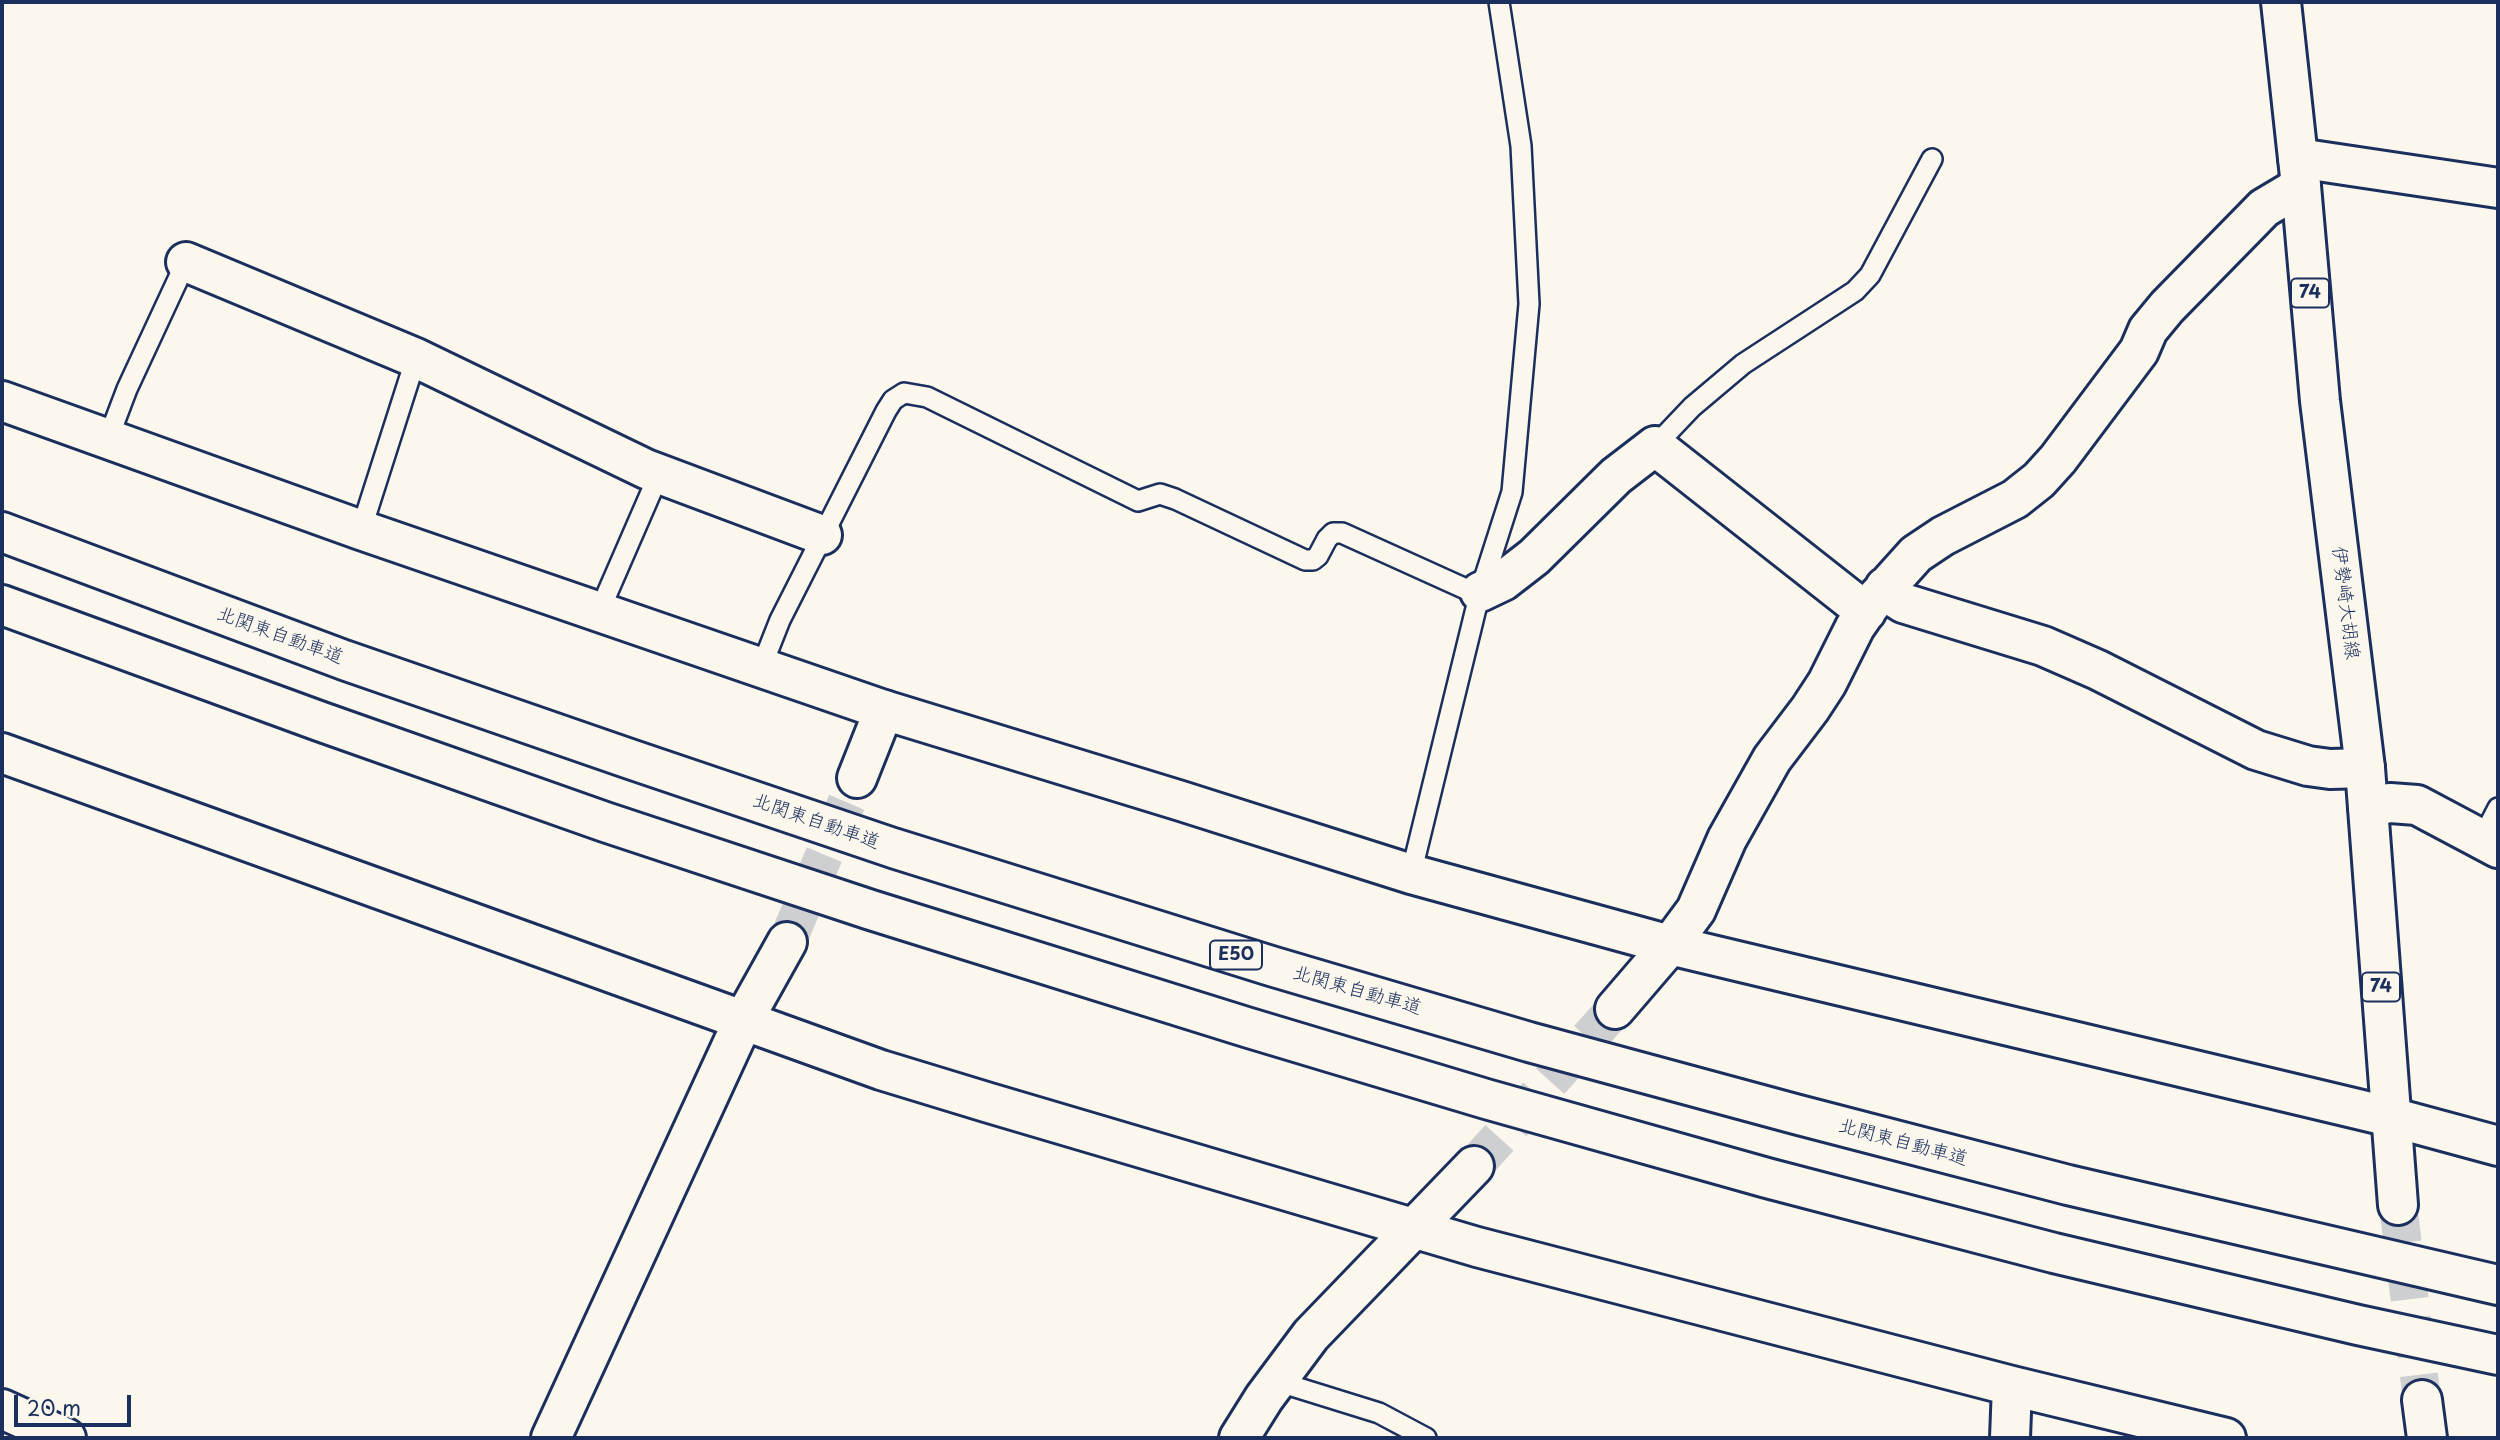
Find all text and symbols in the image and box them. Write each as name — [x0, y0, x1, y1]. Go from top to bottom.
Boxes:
road number: 74 — [2291, 278, 2329, 307]
street label: 伊勢崎大胡線 — [2327, 545, 2363, 661]
street label: 北関東自動車道 — [214, 603, 346, 669]
street label: 北関東自動車道 — [749, 790, 883, 854]
road number: E50 — [1210, 940, 1262, 970]
street label: 北関東自動車道 — [1290, 962, 1424, 1020]
road number: 74 — [2362, 972, 2400, 1002]
street label: 北関東自動車道 — [1836, 1115, 1970, 1171]
scale bar — [18, 1380, 135, 1424]
text: 20 m — [27, 1391, 81, 1423]

